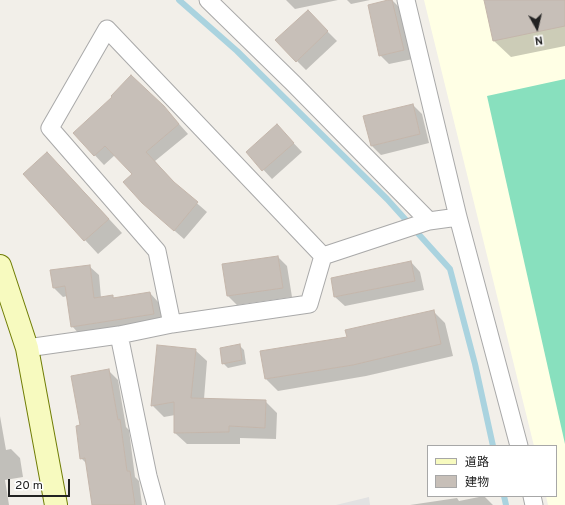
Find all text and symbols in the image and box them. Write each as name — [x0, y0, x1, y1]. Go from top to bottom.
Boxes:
north arrow — [517, 8, 557, 48]
text: N — [534, 32, 544, 47]
legend — [427, 445, 557, 497]
text: 道路 — [465, 455, 489, 471]
scale bar — [10, 471, 72, 497]
text: 建物 — [465, 475, 489, 491]
text: 20 m — [15, 478, 43, 494]

